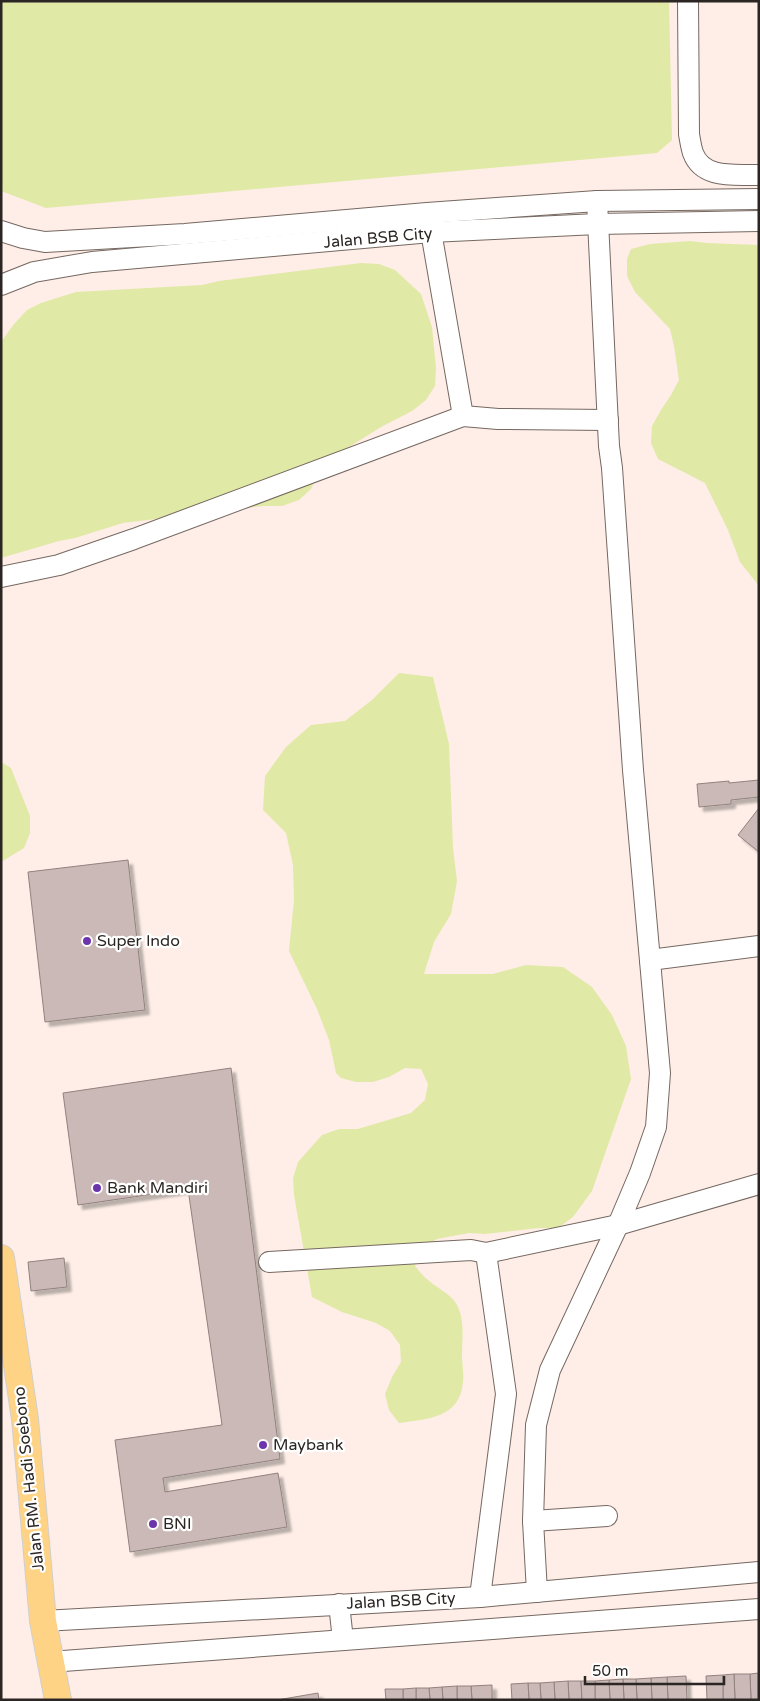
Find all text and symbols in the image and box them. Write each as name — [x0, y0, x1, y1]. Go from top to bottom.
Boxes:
street label: Jalan BSB City — [323, 223, 434, 253]
place label: Super Indo — [97, 931, 180, 951]
marker: Super Indo — [81, 935, 93, 947]
place label: Bank Mandiri — [107, 1178, 208, 1198]
marker: Bank Mandiri — [91, 1182, 103, 1194]
street label: Jalan RM. Hadi Soebono — [9, 1386, 49, 1572]
place label: Maybank — [273, 1435, 344, 1455]
marker: Maybank — [257, 1439, 269, 1451]
place label: BNI — [163, 1514, 192, 1534]
marker: BNI — [147, 1518, 159, 1530]
street label: Jalan BSB City — [346, 1588, 456, 1614]
scale bar — [585, 1654, 724, 1686]
text: 50 m — [592, 1662, 629, 1680]

